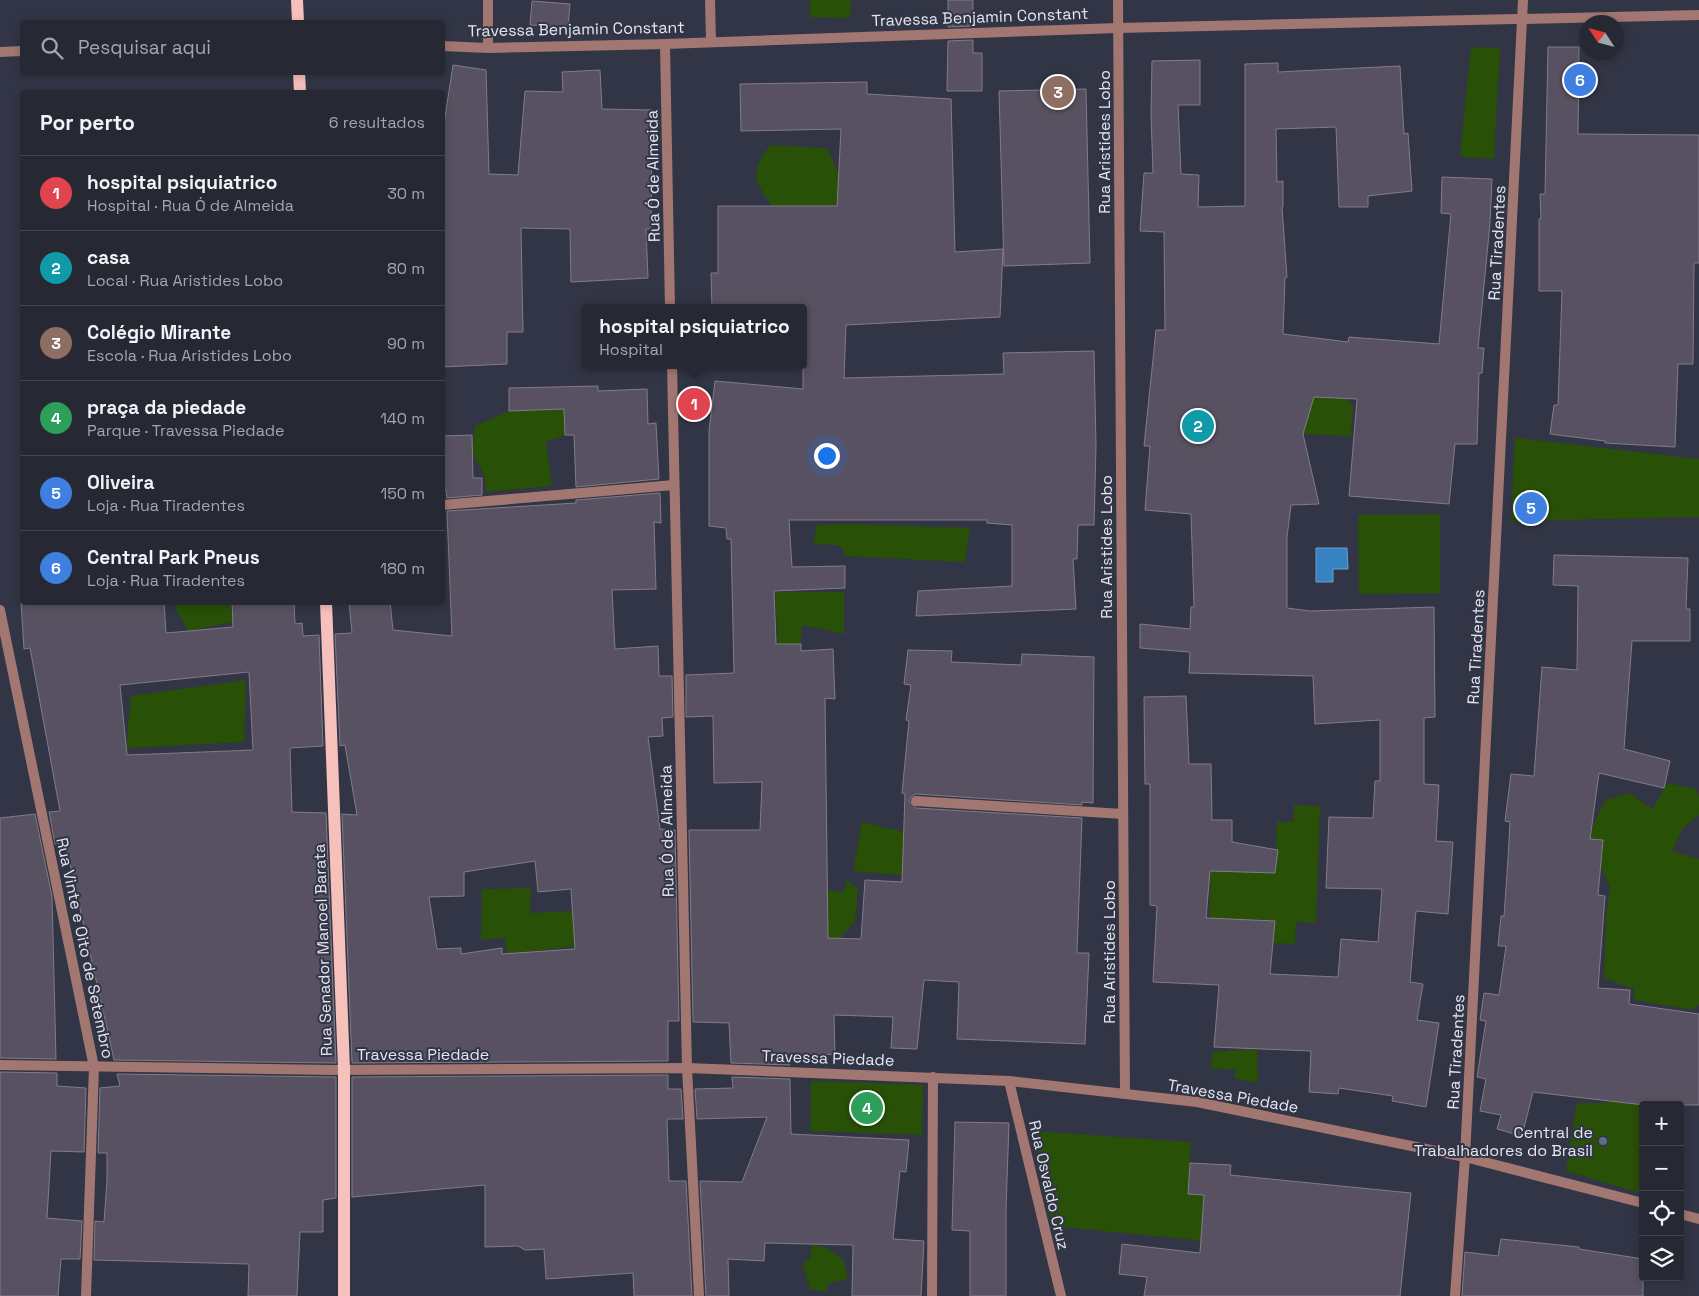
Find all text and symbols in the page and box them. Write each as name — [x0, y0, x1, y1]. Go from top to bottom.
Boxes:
street label: Travessa Benjamin Constant — [871, 3, 1089, 31]
north arrow — [1579, 15, 1624, 60]
street label: Travessa Benjamin Constant — [467, 17, 685, 41]
search box — [20, 20, 445, 75]
icon: search — [38, 34, 66, 62]
text: Pesquisar aqui — [78, 35, 211, 60]
pin: 6 — [1564, 61, 1596, 99]
street label: Rua Aristides Lobo — [1094, 70, 1115, 214]
pin: 3 — [1042, 73, 1074, 111]
text: Por perto — [40, 109, 135, 136]
street label: Rua Ó de Almeida — [641, 110, 665, 242]
text: 6 resultados — [329, 112, 425, 133]
text: hospital psiquiatrico — [87, 170, 277, 195]
text: 1 — [52, 183, 60, 204]
text: 30 m — [387, 183, 425, 204]
street label: Rua Tiradentes — [1484, 185, 1510, 301]
text: Hospital · Rua Ó de Almeida — [87, 195, 294, 216]
text: casa — [87, 245, 130, 270]
text: 2 — [51, 258, 61, 279]
text: 80 m — [387, 258, 425, 279]
text: Local · Rua Aristides Lobo — [87, 270, 283, 291]
popup — [582, 304, 807, 369]
text: hospital psiquiatrico — [599, 314, 790, 339]
text: Colégio Mirante — [87, 320, 231, 345]
text: 3 — [51, 333, 61, 354]
text: 90 m — [387, 333, 425, 354]
text: Hospital — [599, 339, 663, 360]
text: Escola · Rua Aristides Lobo — [87, 345, 292, 366]
pin: 1 — [678, 385, 710, 423]
text: praça da piedade — [87, 395, 246, 420]
pin: 2 — [1182, 407, 1214, 445]
text: 4 — [51, 408, 61, 429]
text: 140 m — [380, 408, 425, 429]
text: Parque · Travessa Piedade — [87, 420, 284, 441]
your location — [814, 443, 840, 469]
text: Oliveira — [87, 470, 154, 495]
street label: Rua Aristides Lobo — [1096, 475, 1117, 619]
text: 5 — [51, 483, 61, 504]
text: 150 m — [381, 483, 425, 504]
pin: 5 — [1515, 489, 1547, 527]
text: Loja · Rua Tiradentes — [87, 495, 245, 516]
text: Central Park Pneus — [87, 545, 260, 570]
text: 6 — [51, 558, 61, 579]
text: 180 m — [380, 558, 425, 579]
text: Loja · Rua Tiradentes — [87, 570, 245, 591]
street label: Rua Tiradentes — [1463, 589, 1489, 705]
street label: Rua Ó de Almeida — [655, 765, 679, 897]
street label: Rua Vinte e Oito de Setembro — [51, 836, 119, 1060]
street label: Rua Senador Manoel Barata — [309, 843, 337, 1057]
street label: Rua Aristides Lobo — [1099, 880, 1120, 1024]
street label: Rua Tiradentes — [1443, 994, 1469, 1110]
street label: Travessa Piedade — [357, 1044, 489, 1065]
street label: Travessa Piedade — [761, 1045, 895, 1071]
street label: Travessa Piedade — [1166, 1074, 1300, 1118]
pin: 4 — [851, 1089, 883, 1127]
map controls — [1639, 1101, 1684, 1281]
button: + — [1639, 1101, 1684, 1146]
street label: Rua Osvaldo Cruz — [1024, 1118, 1074, 1252]
place label: Central de Trabalhadores do Brasil — [1414, 1122, 1593, 1161]
marker: Central de Trabalhadores do Brasil — [1597, 1135, 1609, 1147]
button: − — [1639, 1146, 1684, 1191]
button: locate — [1639, 1191, 1684, 1236]
button: layers — [1639, 1236, 1684, 1281]

